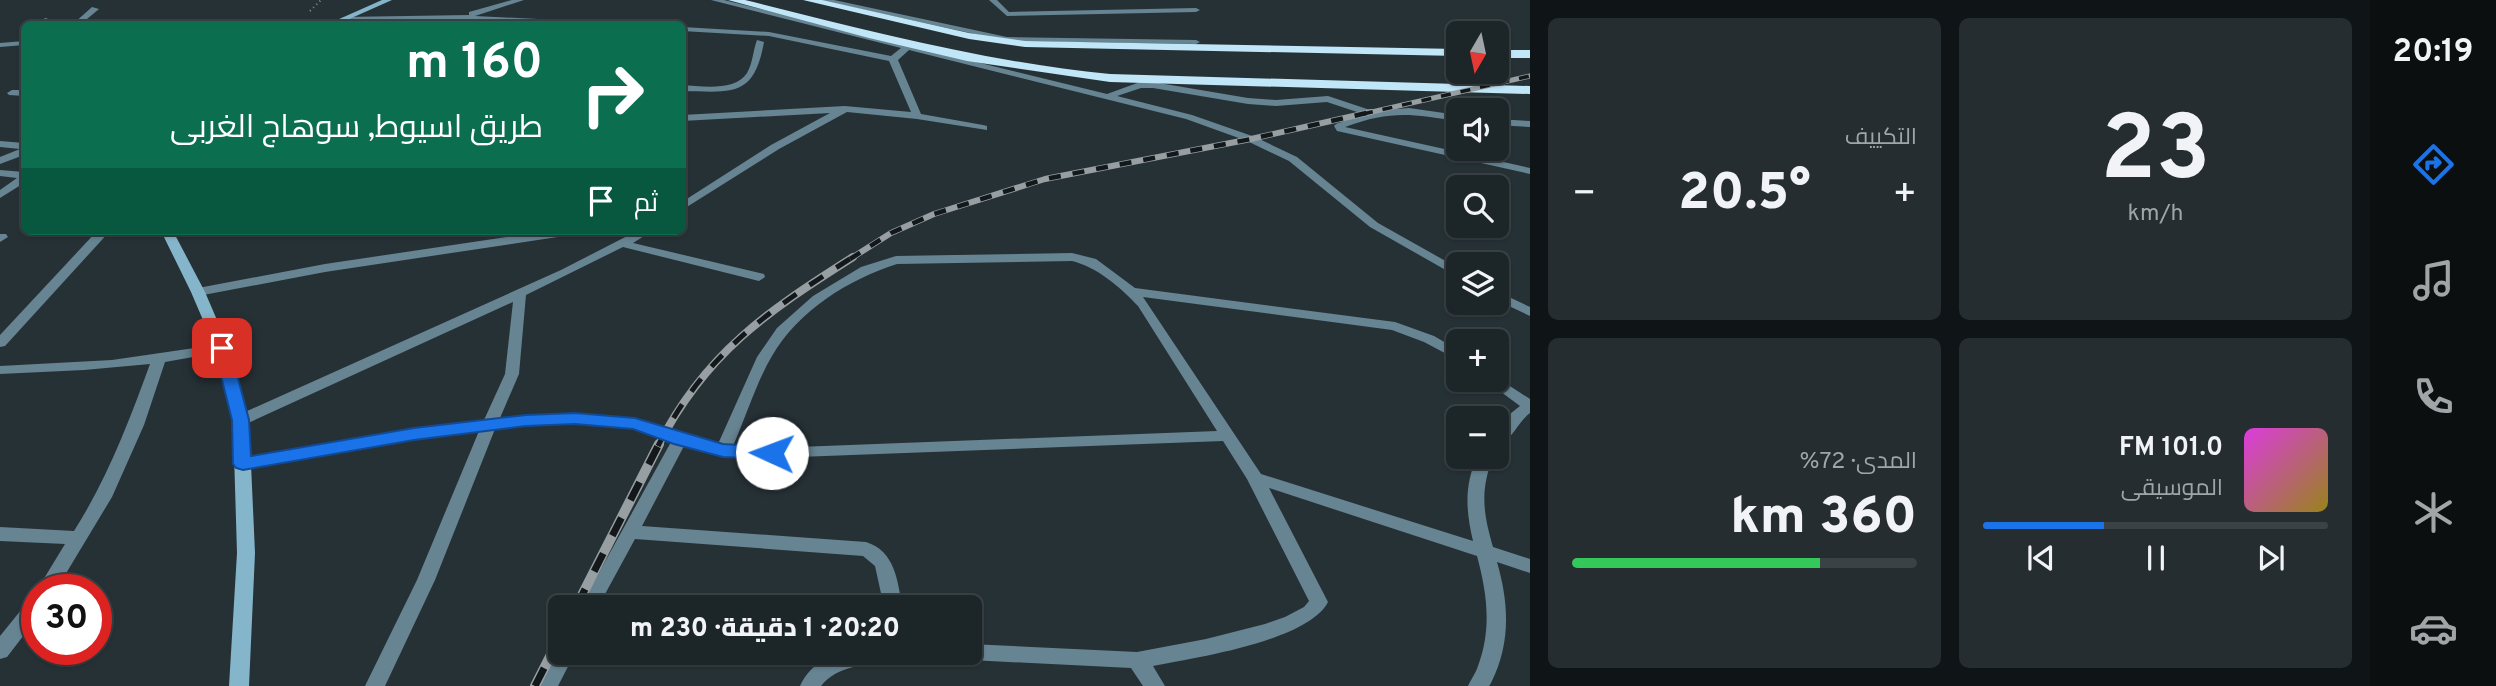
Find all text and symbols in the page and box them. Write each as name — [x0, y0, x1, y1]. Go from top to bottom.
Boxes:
north arrow — [1446, 21, 1508, 84]
map controls — [1446, 21, 1509, 469]
text: 20:19 — [2393, 33, 2473, 73]
text: 160 m — [406, 34, 543, 96]
icon: right — [567, 49, 658, 140]
text: 23 — [2100, 97, 2211, 212]
button: sound — [1446, 98, 1509, 161]
text: طريق اسيوط, سوهاج الغربى — [170, 109, 543, 149]
text: التكييف — [1845, 124, 1917, 153]
icon: directions — [2409, 140, 2458, 189]
text: 20.5° — [1678, 162, 1811, 228]
text: − — [1572, 171, 1597, 220]
text: + — [1892, 171, 1917, 220]
button: search — [1446, 175, 1509, 238]
icon: arrive — [582, 182, 620, 220]
text: ثم — [634, 188, 658, 221]
text: km/h — [2128, 200, 2183, 229]
button: layers — [1446, 252, 1509, 315]
icon: music — [2409, 256, 2458, 305]
pin — [192, 318, 252, 378]
icon: arrive — [203, 329, 241, 367]
button: + — [1446, 329, 1509, 392]
icon: phone — [2409, 372, 2458, 421]
button: − — [1446, 406, 1509, 469]
position arrow — [735, 416, 809, 490]
text: 101.0 FM — [2119, 432, 2223, 465]
text: المدى · 72% — [1799, 448, 1917, 477]
text: الموسيقى — [2121, 475, 2223, 504]
text: 360 km — [1730, 486, 1917, 552]
icon: climate — [2409, 488, 2458, 537]
icon: previous — [2022, 539, 2060, 577]
icon: pause — [2137, 539, 2175, 577]
icon: next — [2252, 539, 2290, 577]
speed limit sign: 30 — [21, 574, 112, 665]
icon: car — [2409, 604, 2458, 653]
text: 20:20 · 1 دقيقة · 230 m — [630, 613, 900, 646]

